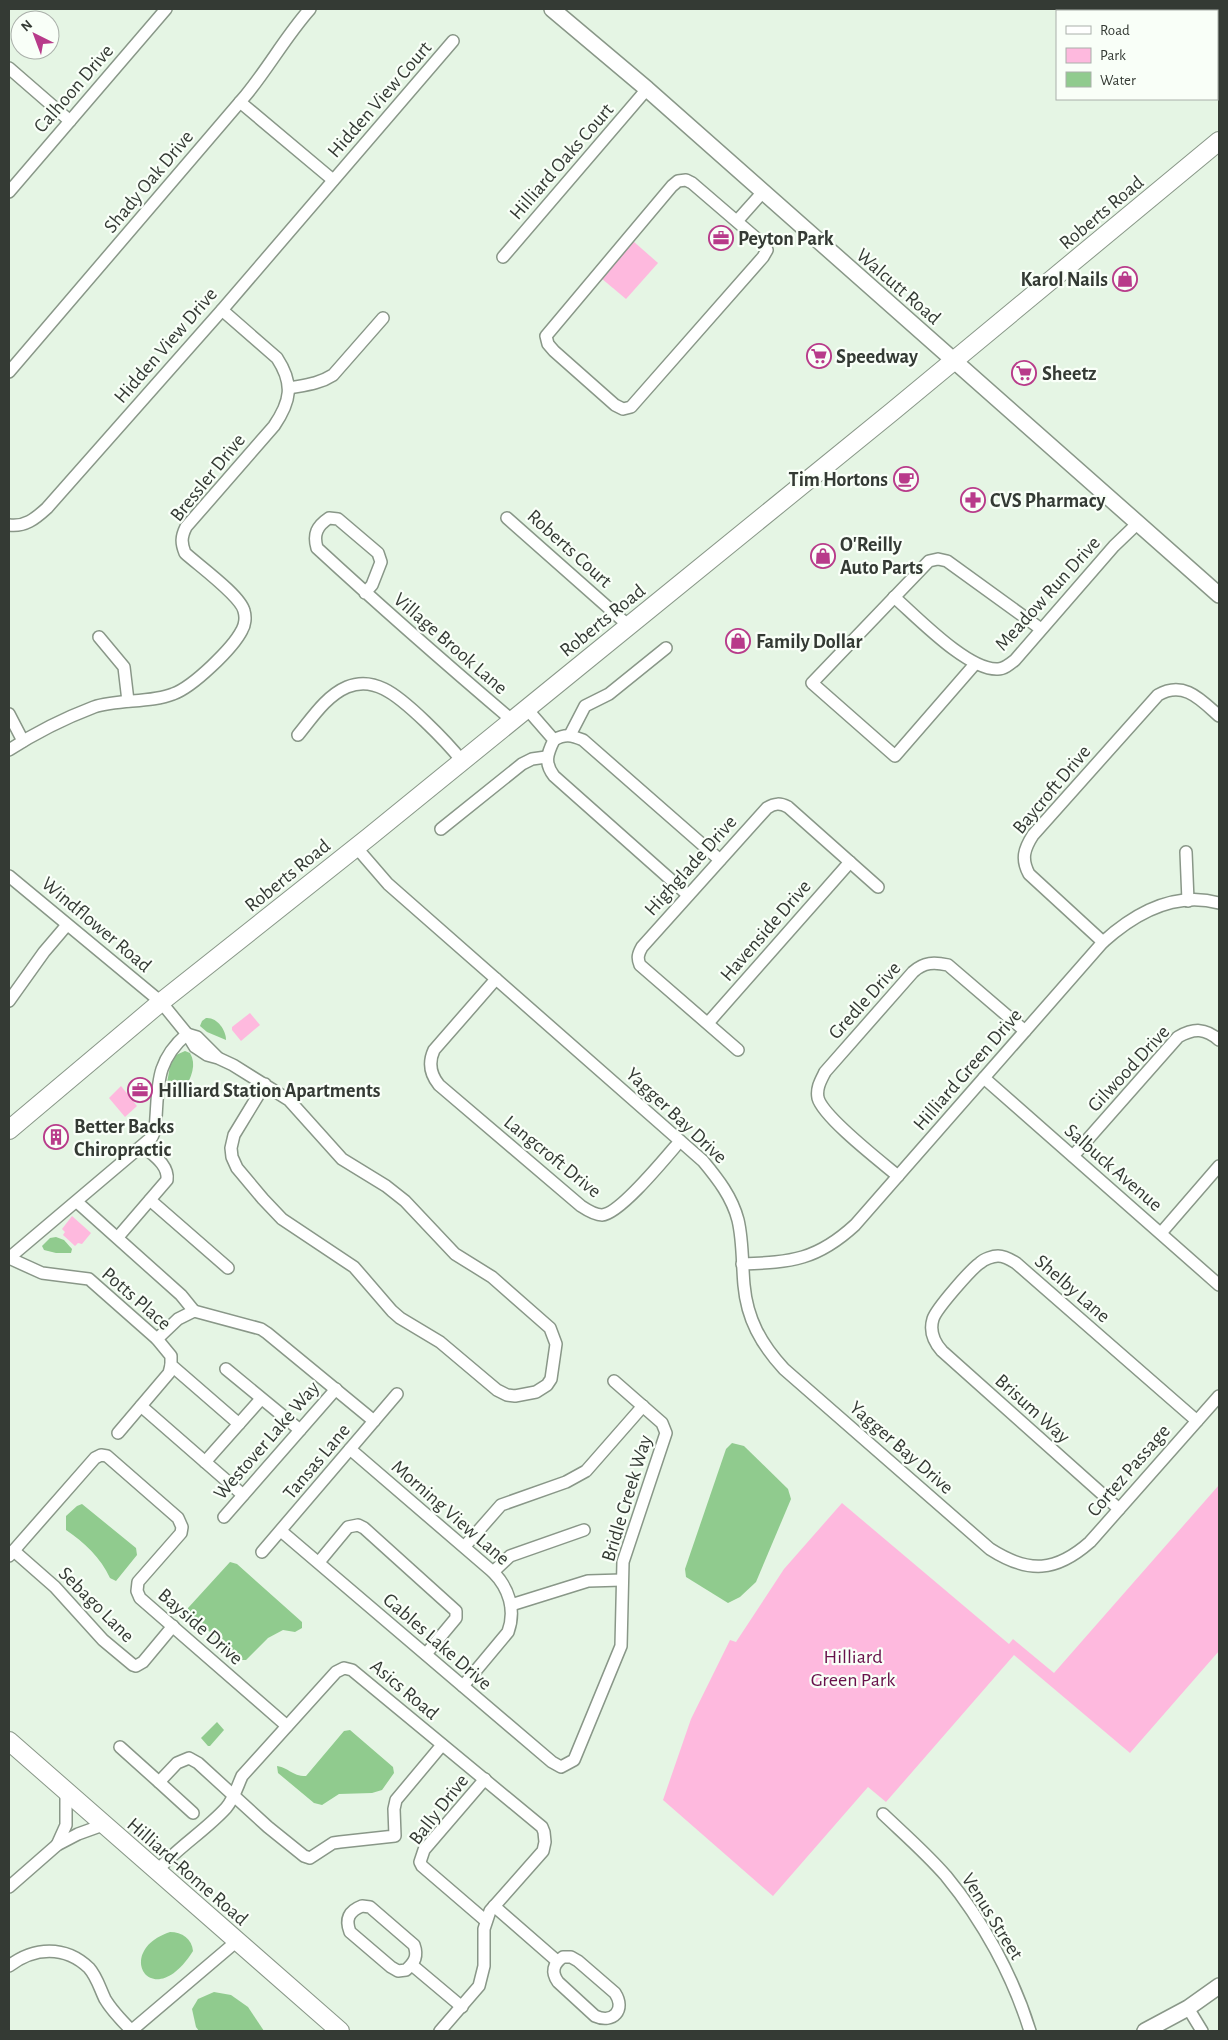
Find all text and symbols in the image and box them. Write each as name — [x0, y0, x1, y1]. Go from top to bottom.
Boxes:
north arrow — [10, 10, 60, 60]
legend — [1056, 10, 1218, 100]
text: N — [19, 18, 35, 35]
text: Road — [1100, 23, 1130, 38]
street label: Hidden View Court — [324, 37, 436, 162]
street label: Calhoon Drive — [30, 41, 117, 137]
text: Park — [1100, 48, 1126, 63]
text: Water — [1100, 73, 1136, 88]
street label: Hilliard Oaks Court — [506, 99, 618, 224]
street label: Shady Oak Drive — [100, 127, 197, 237]
street label: Roberts Road — [1056, 172, 1148, 254]
office icon: Peyton Park — [708, 225, 734, 251]
place label: Peyton Park — [738, 229, 834, 249]
street label: Walcutt Road — [852, 245, 944, 329]
shop icon: Karol Nails — [1112, 266, 1138, 292]
place label: Karol Nails — [1021, 270, 1108, 290]
street label: Hidden View Drive — [110, 284, 221, 407]
supermarket icon: Speedway — [806, 343, 832, 369]
place label: Speedway — [836, 347, 918, 367]
supermarket icon: Sheetz — [1011, 360, 1037, 386]
place label: Sheetz — [1042, 364, 1097, 384]
street label: Bressler Drive — [166, 430, 249, 525]
cafe icon: Tim Hortons — [893, 466, 919, 492]
place label: Tim Hortons — [789, 470, 888, 490]
pharmacy icon: CVS Pharmacy — [960, 487, 986, 513]
place label: CVS Pharmacy — [990, 491, 1105, 511]
street label: Roberts Court — [523, 506, 616, 592]
street label: Meadow Run Drive — [991, 533, 1104, 655]
place label: O'Reilly Auto Parts — [840, 535, 923, 578]
shop icon: O'Reilly Auto Parts — [810, 543, 836, 569]
street label: Roberts Road — [556, 581, 649, 661]
street label: Village Brook Lane — [390, 589, 511, 698]
shop icon: Family Dollar — [725, 628, 751, 654]
place label: Family Dollar — [756, 632, 863, 652]
street label: Baycroft Drive — [1009, 742, 1094, 838]
street label: Highglade Drive — [641, 812, 741, 920]
street label: Roberts Road — [241, 836, 334, 916]
street label: Windflower Road — [38, 873, 155, 976]
street label: Havenside Drive — [717, 876, 815, 985]
street label: Gredle Drive — [825, 958, 905, 1043]
street label: Hilliard Green Drive — [910, 1005, 1026, 1134]
street label: Gilwood Drive — [1084, 1022, 1174, 1116]
street label: Yagger Bay Drive — [622, 1064, 731, 1167]
office icon: Hilliard Station Apartments — [127, 1077, 153, 1103]
place label: Hilliard Station Apartments — [158, 1081, 381, 1101]
street label: Langcroft Drive — [500, 1112, 605, 1202]
place label: Better Backs Chiropractic — [74, 1117, 174, 1160]
street label: Salbuck Avenue — [1061, 1120, 1166, 1215]
building icon: Better Backs Chiropractic — [43, 1124, 69, 1150]
street label: Shelby Lane — [1031, 1251, 1114, 1327]
street label: Potts Place — [98, 1264, 175, 1334]
street label: Brisum Way — [991, 1370, 1074, 1448]
street label: Westover Lake Way — [210, 1377, 324, 1504]
street label: Yagger Bay Drive — [846, 1398, 957, 1498]
street label: Tansas Lane — [280, 1420, 354, 1503]
street label: Cortez Passage — [1083, 1421, 1174, 1521]
street label: Bridle Creek Way — [598, 1432, 656, 1564]
street label: Morning View Lane — [388, 1456, 513, 1569]
street label: Sebago Lane — [55, 1563, 138, 1646]
street label: Bayside Drive — [154, 1585, 247, 1669]
street label: Gables Lake Drive — [379, 1589, 495, 1694]
park label: Hilliard Green Park — [811, 1647, 895, 1690]
street label: Asics Road — [367, 1656, 442, 1724]
street label: Bally Drive — [405, 1771, 472, 1849]
street label: Hilliard-Rome Road — [123, 1814, 252, 1929]
street label: Venus Street — [958, 1870, 1027, 1964]

